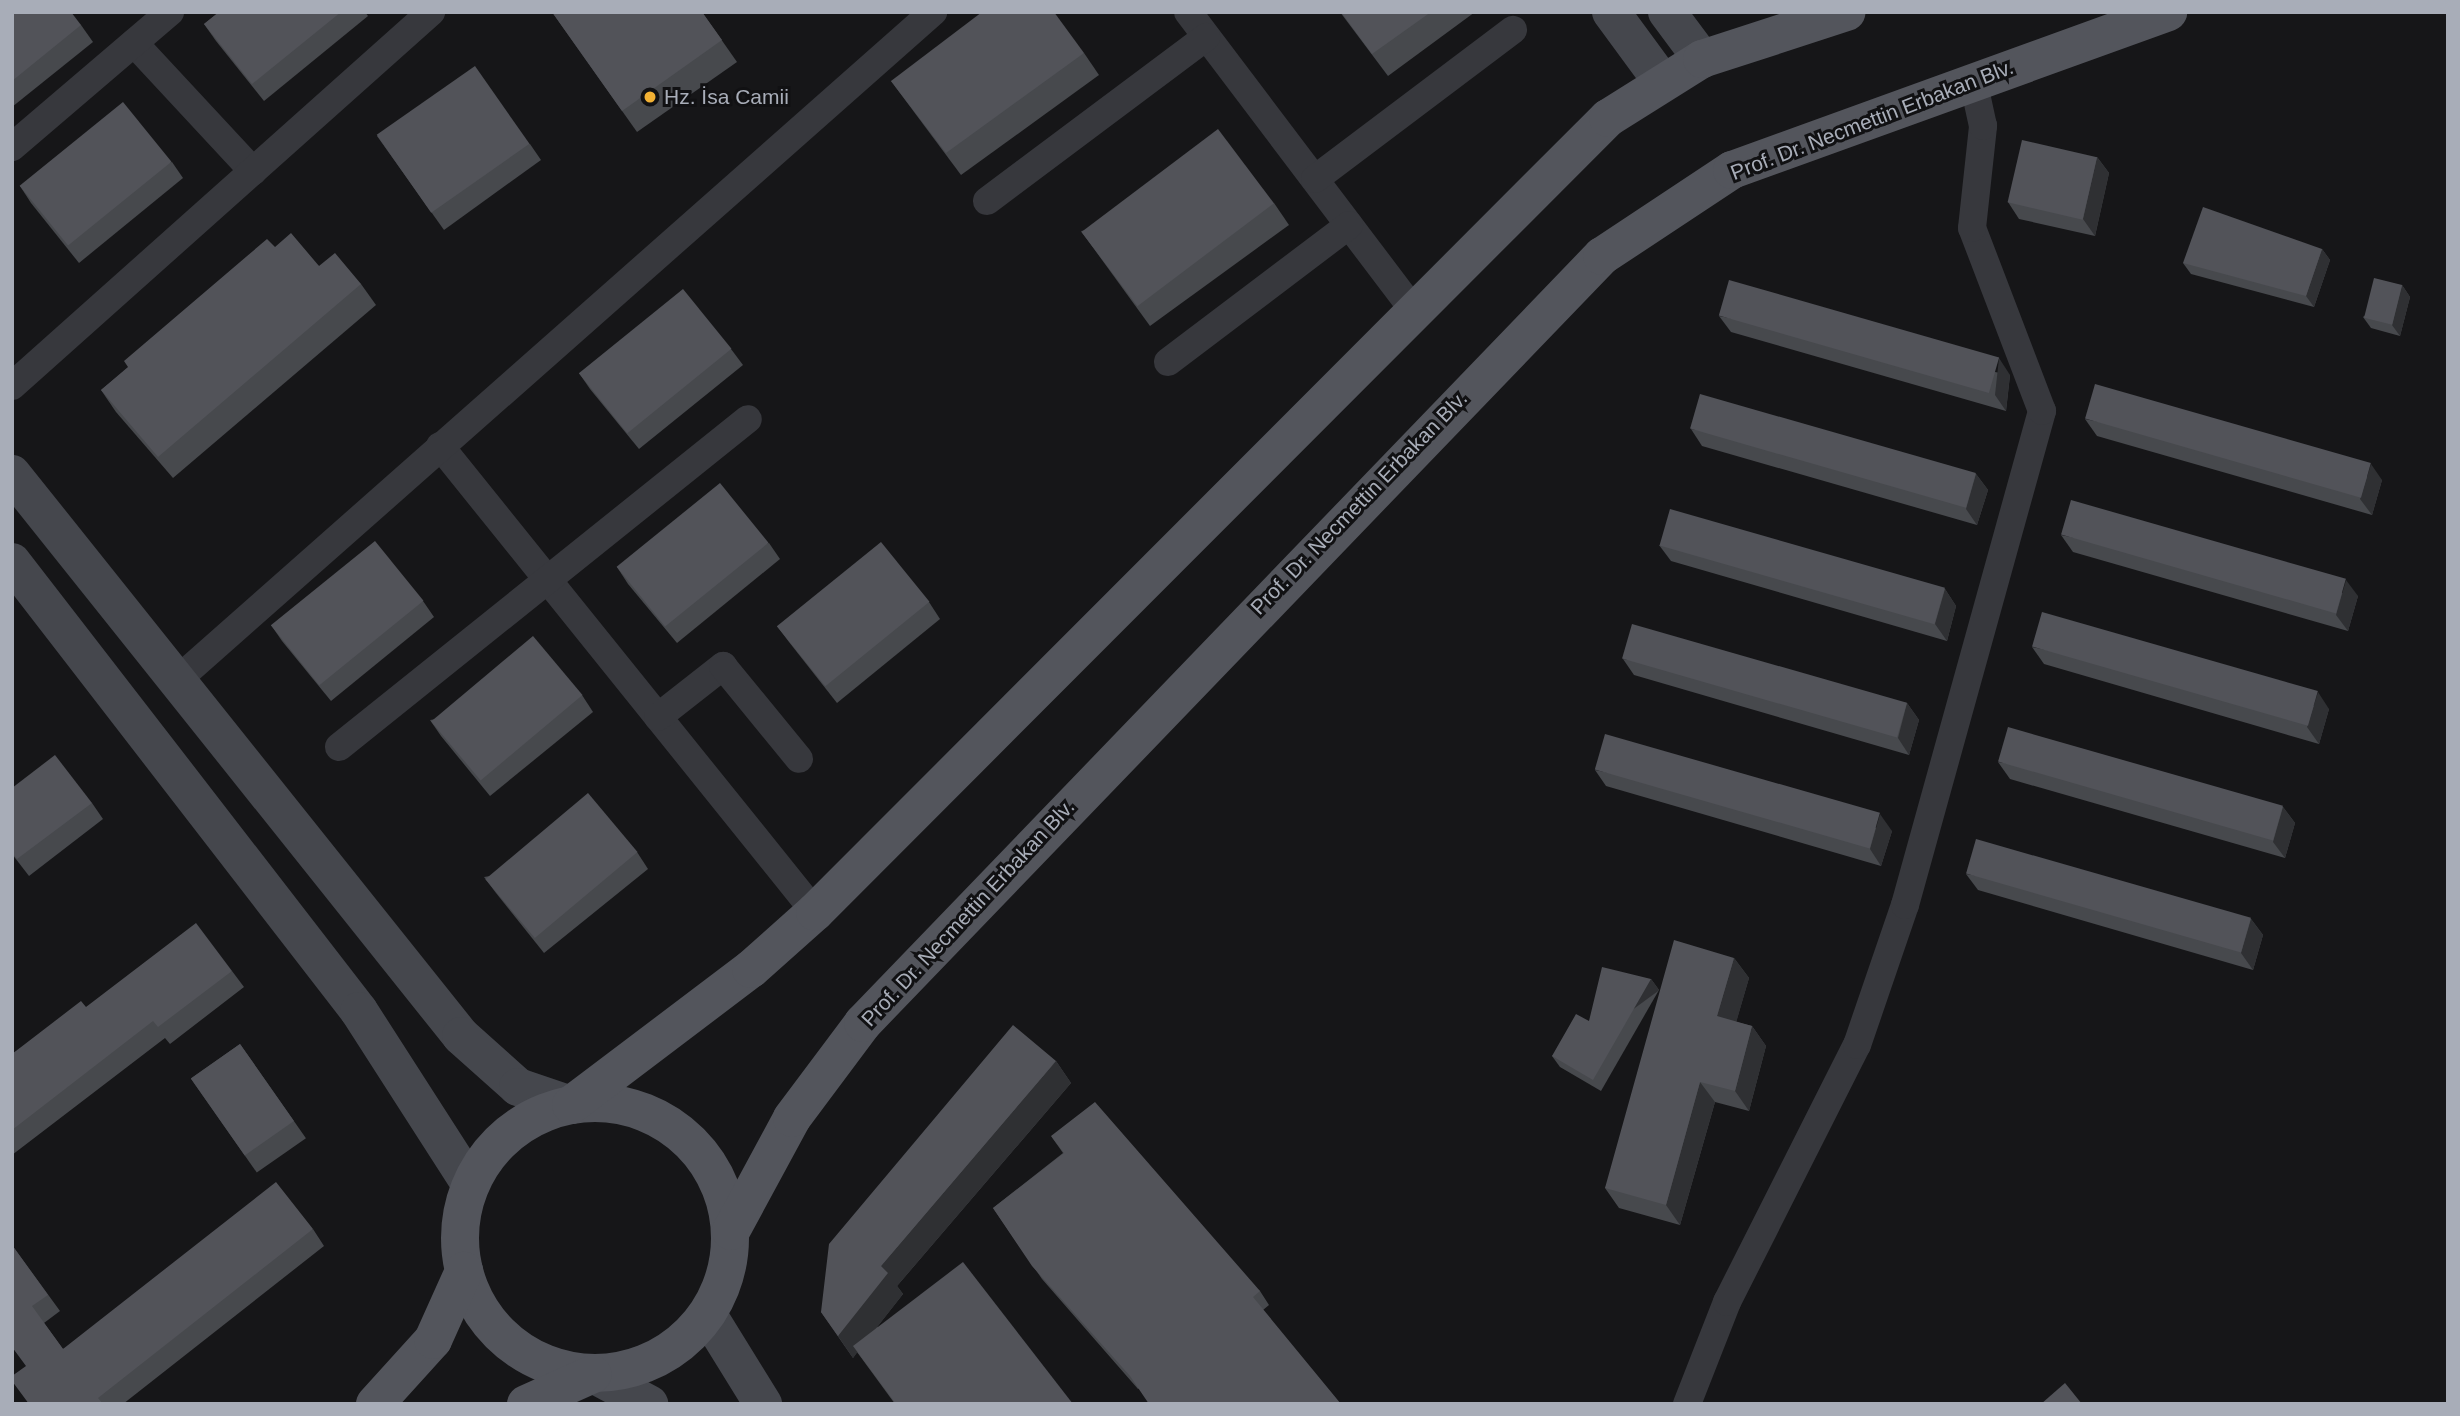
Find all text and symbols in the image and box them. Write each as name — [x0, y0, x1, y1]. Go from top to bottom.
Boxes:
street label: Prof. Dr. Necmettin Erbakan Blv. — [1727, 54, 2017, 186]
place label: Hz. İsa Camii — [664, 84, 789, 110]
marker: Hz. İsa Camii — [642, 89, 658, 105]
street label: Prof. Dr. Necmettin Erbakan Blv. — [1245, 386, 1473, 620]
street label: Prof. Dr. Necmettin Erbakan Blv. — [856, 794, 1080, 1032]

